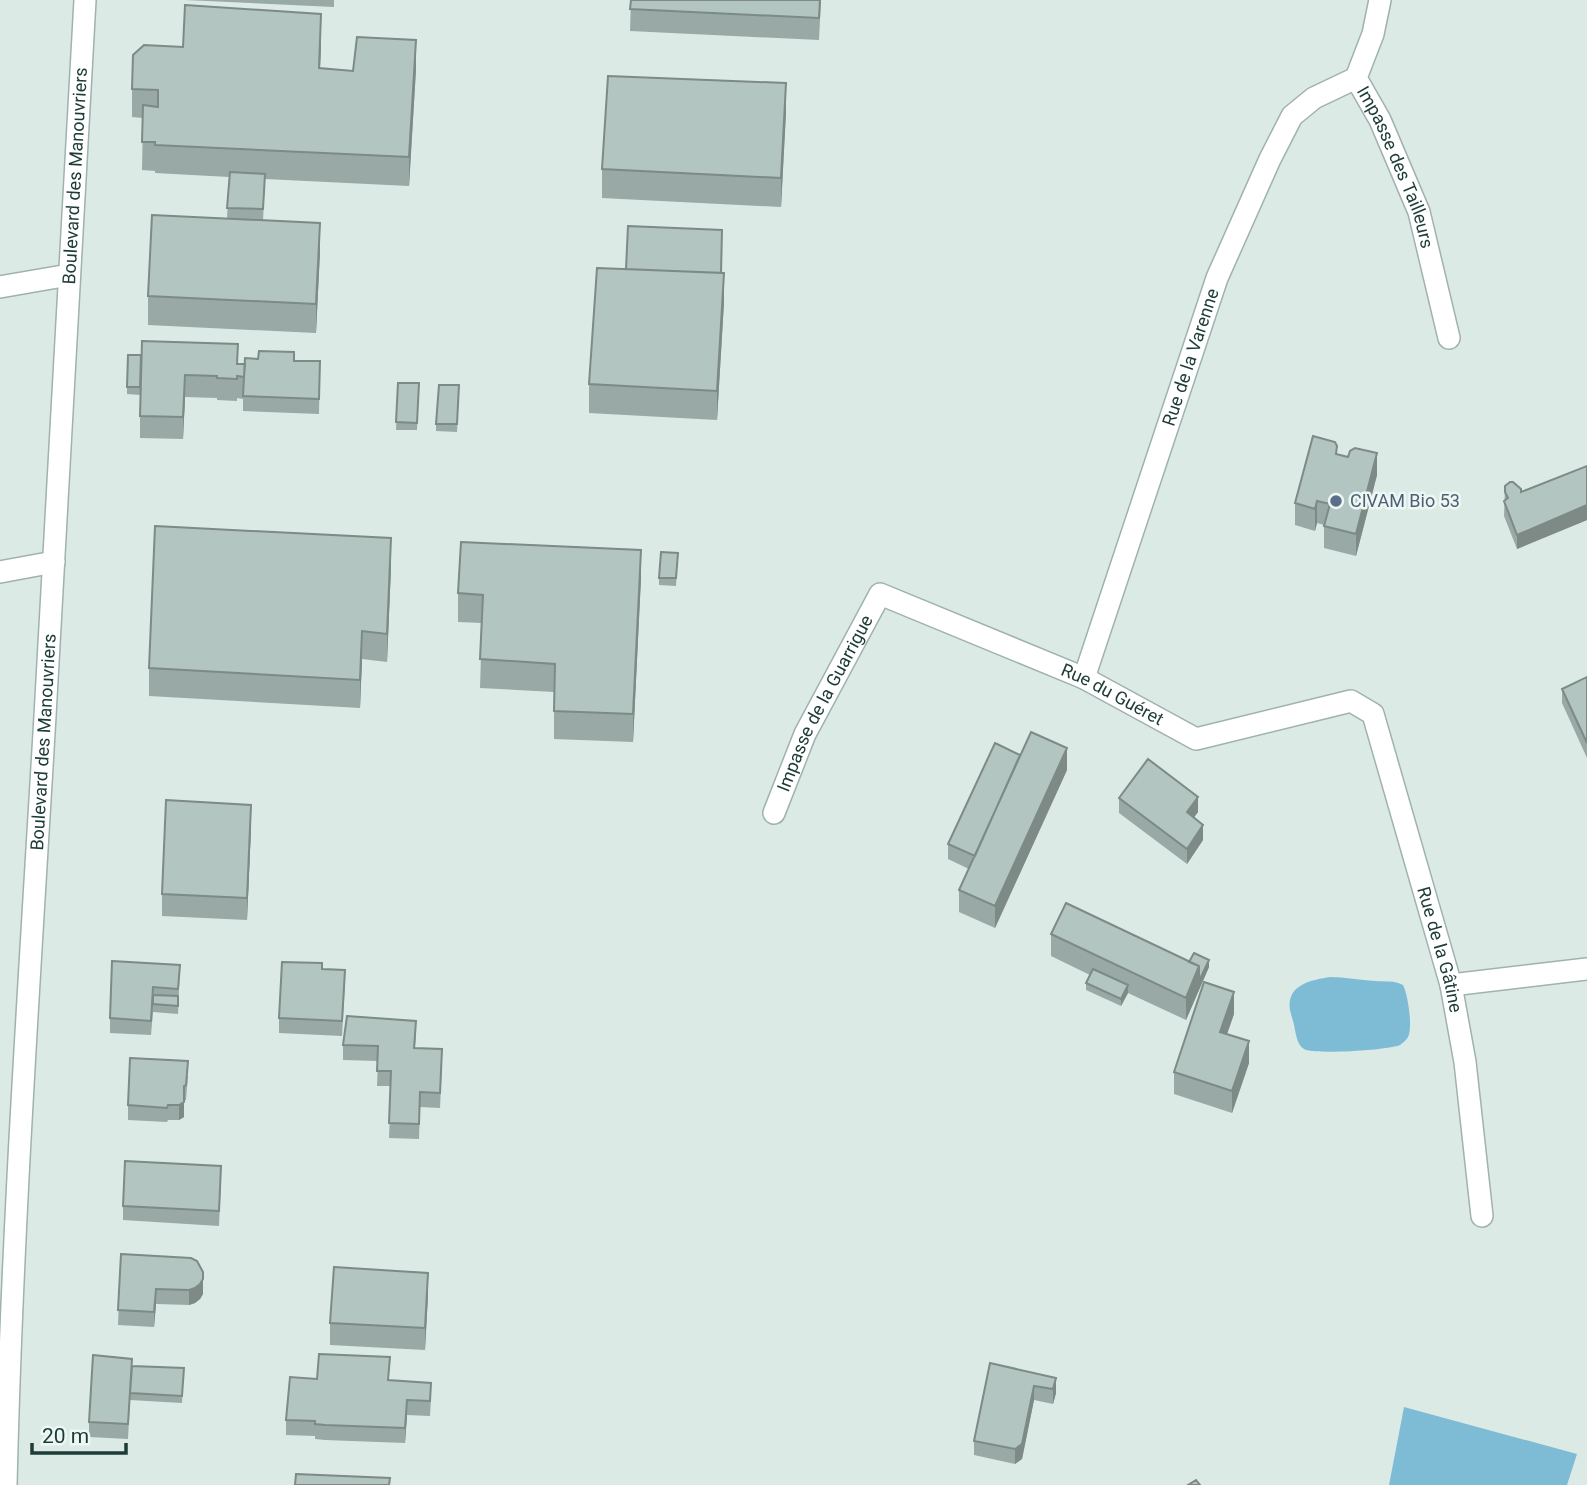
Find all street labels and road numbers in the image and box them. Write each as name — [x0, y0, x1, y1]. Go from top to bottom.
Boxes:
street label: Boulevard des Manouvriers — [58, 67, 91, 285]
street label: Impasse des Tailleurs — [1353, 82, 1438, 250]
street label: Rue de la Varenne — [1158, 286, 1223, 429]
street label: Impasse de la Guarrigue — [772, 611, 877, 794]
street label: Boulevard des Manouvriers — [26, 633, 60, 851]
street label: Rue du Guéret — [1058, 659, 1168, 729]
street label: Rue de la Gâtine — [1413, 884, 1467, 1014]

